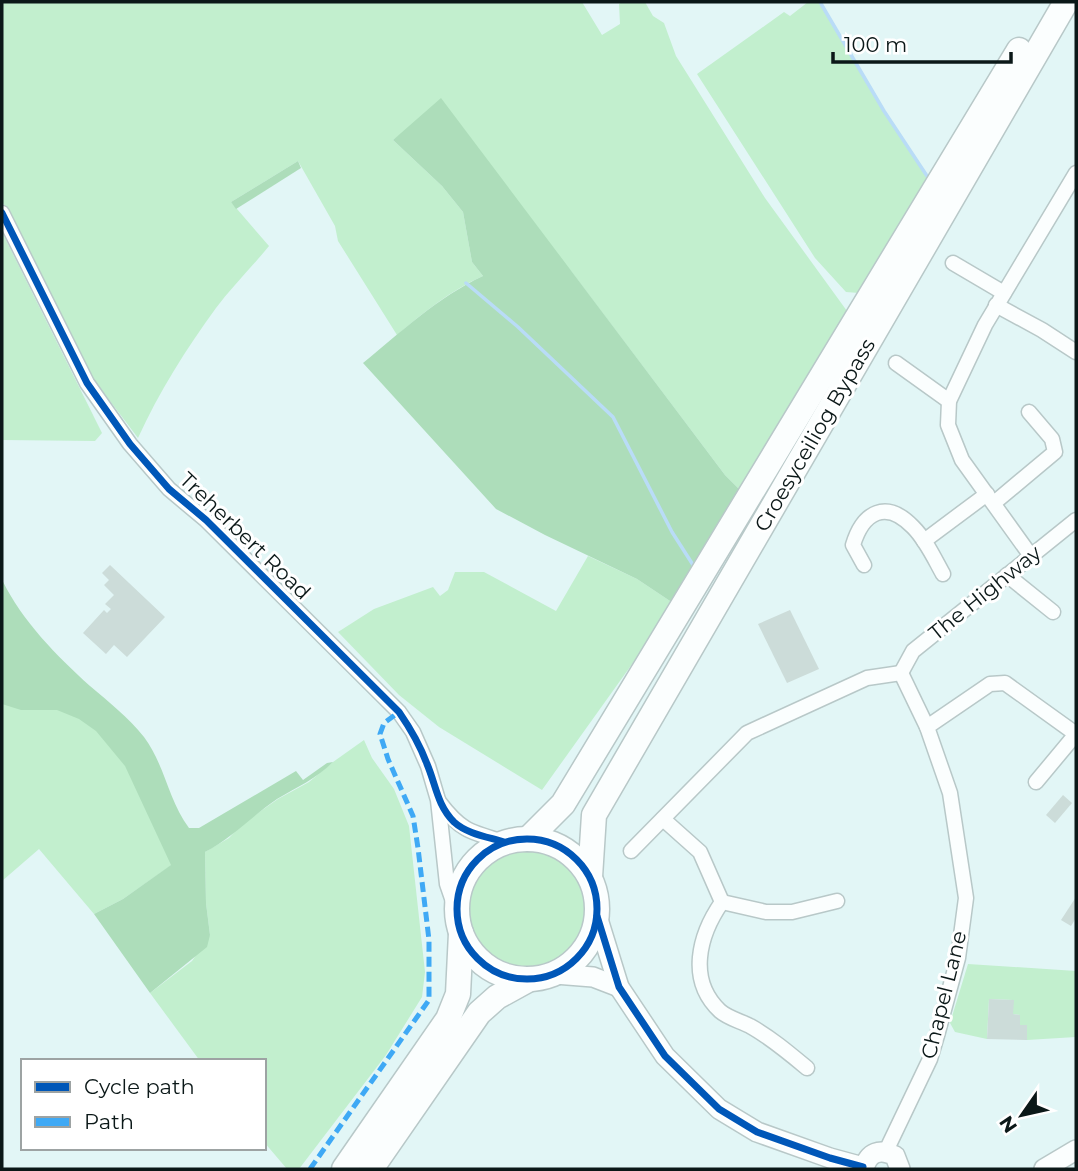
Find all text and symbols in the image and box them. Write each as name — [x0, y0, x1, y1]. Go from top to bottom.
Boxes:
scale bar — [833, 21, 1012, 65]
text: 100 m — [844, 32, 907, 57]
street label: Croesyceiliog Bypass — [749, 334, 880, 536]
street label: Treherbert Road — [175, 467, 316, 604]
street label: The Highway — [924, 539, 1046, 645]
street label: Chapel Lane — [916, 928, 972, 1062]
legend — [21, 1059, 266, 1150]
text: Cycle path — [84, 1074, 195, 1099]
north arrow — [987, 1080, 1057, 1150]
text: Path — [84, 1109, 134, 1134]
text: N — [994, 1111, 1022, 1137]

